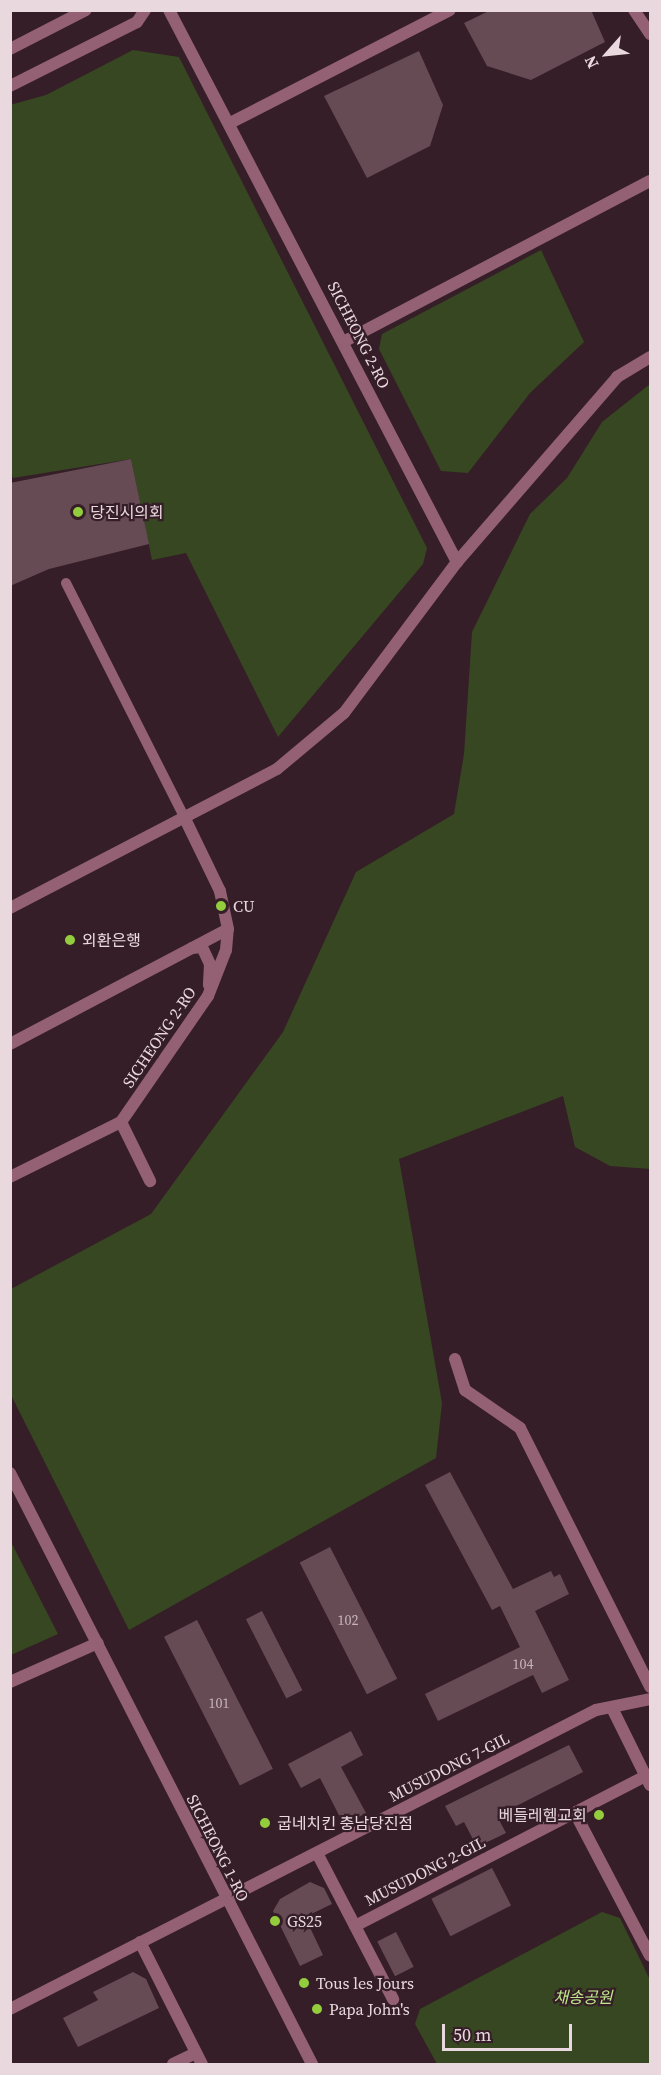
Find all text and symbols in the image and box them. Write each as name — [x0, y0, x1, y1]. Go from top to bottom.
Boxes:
north arrow — [577, 24, 637, 84]
text: N — [579, 52, 603, 72]
street label: SICHEONG 2-RO — [324, 278, 394, 392]
place label: 당진시의회 — [90, 502, 164, 522]
marker: 당진시의회 — [71, 505, 85, 519]
place label: CU — [233, 896, 255, 916]
marker: CU — [214, 899, 228, 913]
place label: 외환은행 — [82, 930, 141, 950]
marker: 외환은행 — [63, 933, 77, 947]
street label: SICHEONG 2-RO — [118, 983, 200, 1091]
house number: 102 — [338, 1612, 358, 1628]
house number: 104 — [513, 1656, 533, 1672]
house number: 101 — [209, 1695, 229, 1711]
street label: MUSUDONG 7-GIL — [386, 1728, 512, 1806]
street label: SICHEONG 1-RO — [183, 1791, 253, 1905]
place label: 베들레헴교회 — [499, 1805, 587, 1825]
marker: 베들레헴교회 — [592, 1808, 606, 1822]
place label: 굽네치킨 충남당진점 — [277, 1813, 413, 1833]
marker: 굽네치킨 충남당진점 — [258, 1816, 272, 1830]
street label: MUSUDONG 2-GIL — [362, 1832, 488, 1910]
place label: GS25 — [287, 1911, 322, 1931]
marker: GS25 — [268, 1914, 282, 1928]
place label: Tous les Jours — [316, 1973, 414, 1993]
marker: Tous les Jours — [297, 1976, 311, 1990]
park label: 채송공원 — [554, 1987, 612, 2007]
place label: Papa John's — [329, 1999, 410, 2019]
marker: Papa John's — [310, 2002, 324, 2016]
scale bar — [445, 2012, 576, 2050]
text: 50 m — [453, 2022, 491, 2047]

